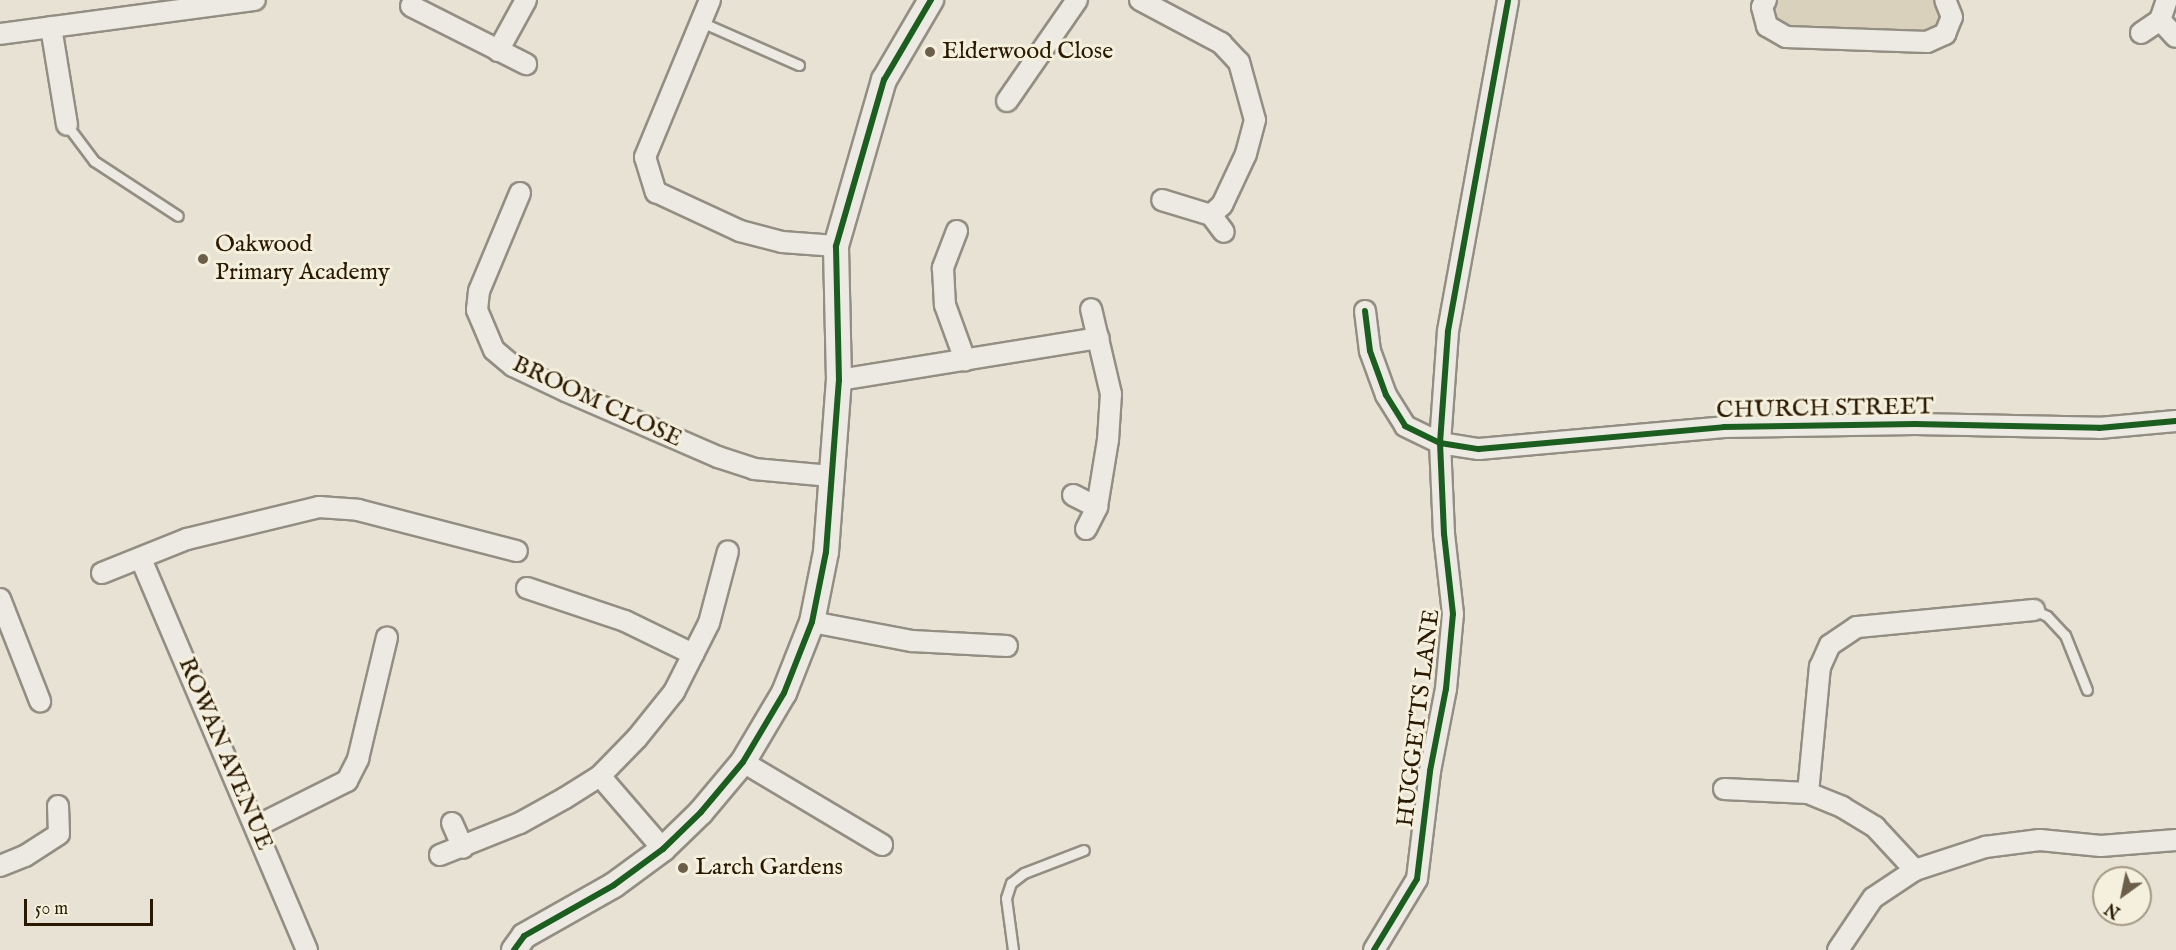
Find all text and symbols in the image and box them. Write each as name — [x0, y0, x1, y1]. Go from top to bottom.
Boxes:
place label: Elderwood Close — [942, 38, 1113, 66]
marker: Elderwood Close — [923, 45, 937, 59]
place label: Oakwood Primary Academy — [215, 231, 390, 287]
marker: Oakwood Primary Academy — [196, 252, 210, 266]
street label: BROOM CLOSE — [508, 350, 686, 454]
street label: CHURCH STREET — [1716, 393, 1934, 425]
street label: HUGGETTS LANE — [1391, 608, 1447, 828]
street label: ROWAN AVENUE — [171, 653, 279, 855]
place label: Larch Gardens — [695, 854, 843, 882]
marker: Larch Gardens — [676, 861, 690, 875]
north arrow — [2092, 866, 2152, 926]
scale bar — [27, 887, 156, 925]
text: N — [2102, 897, 2125, 922]
text: 50 m — [35, 898, 68, 921]

